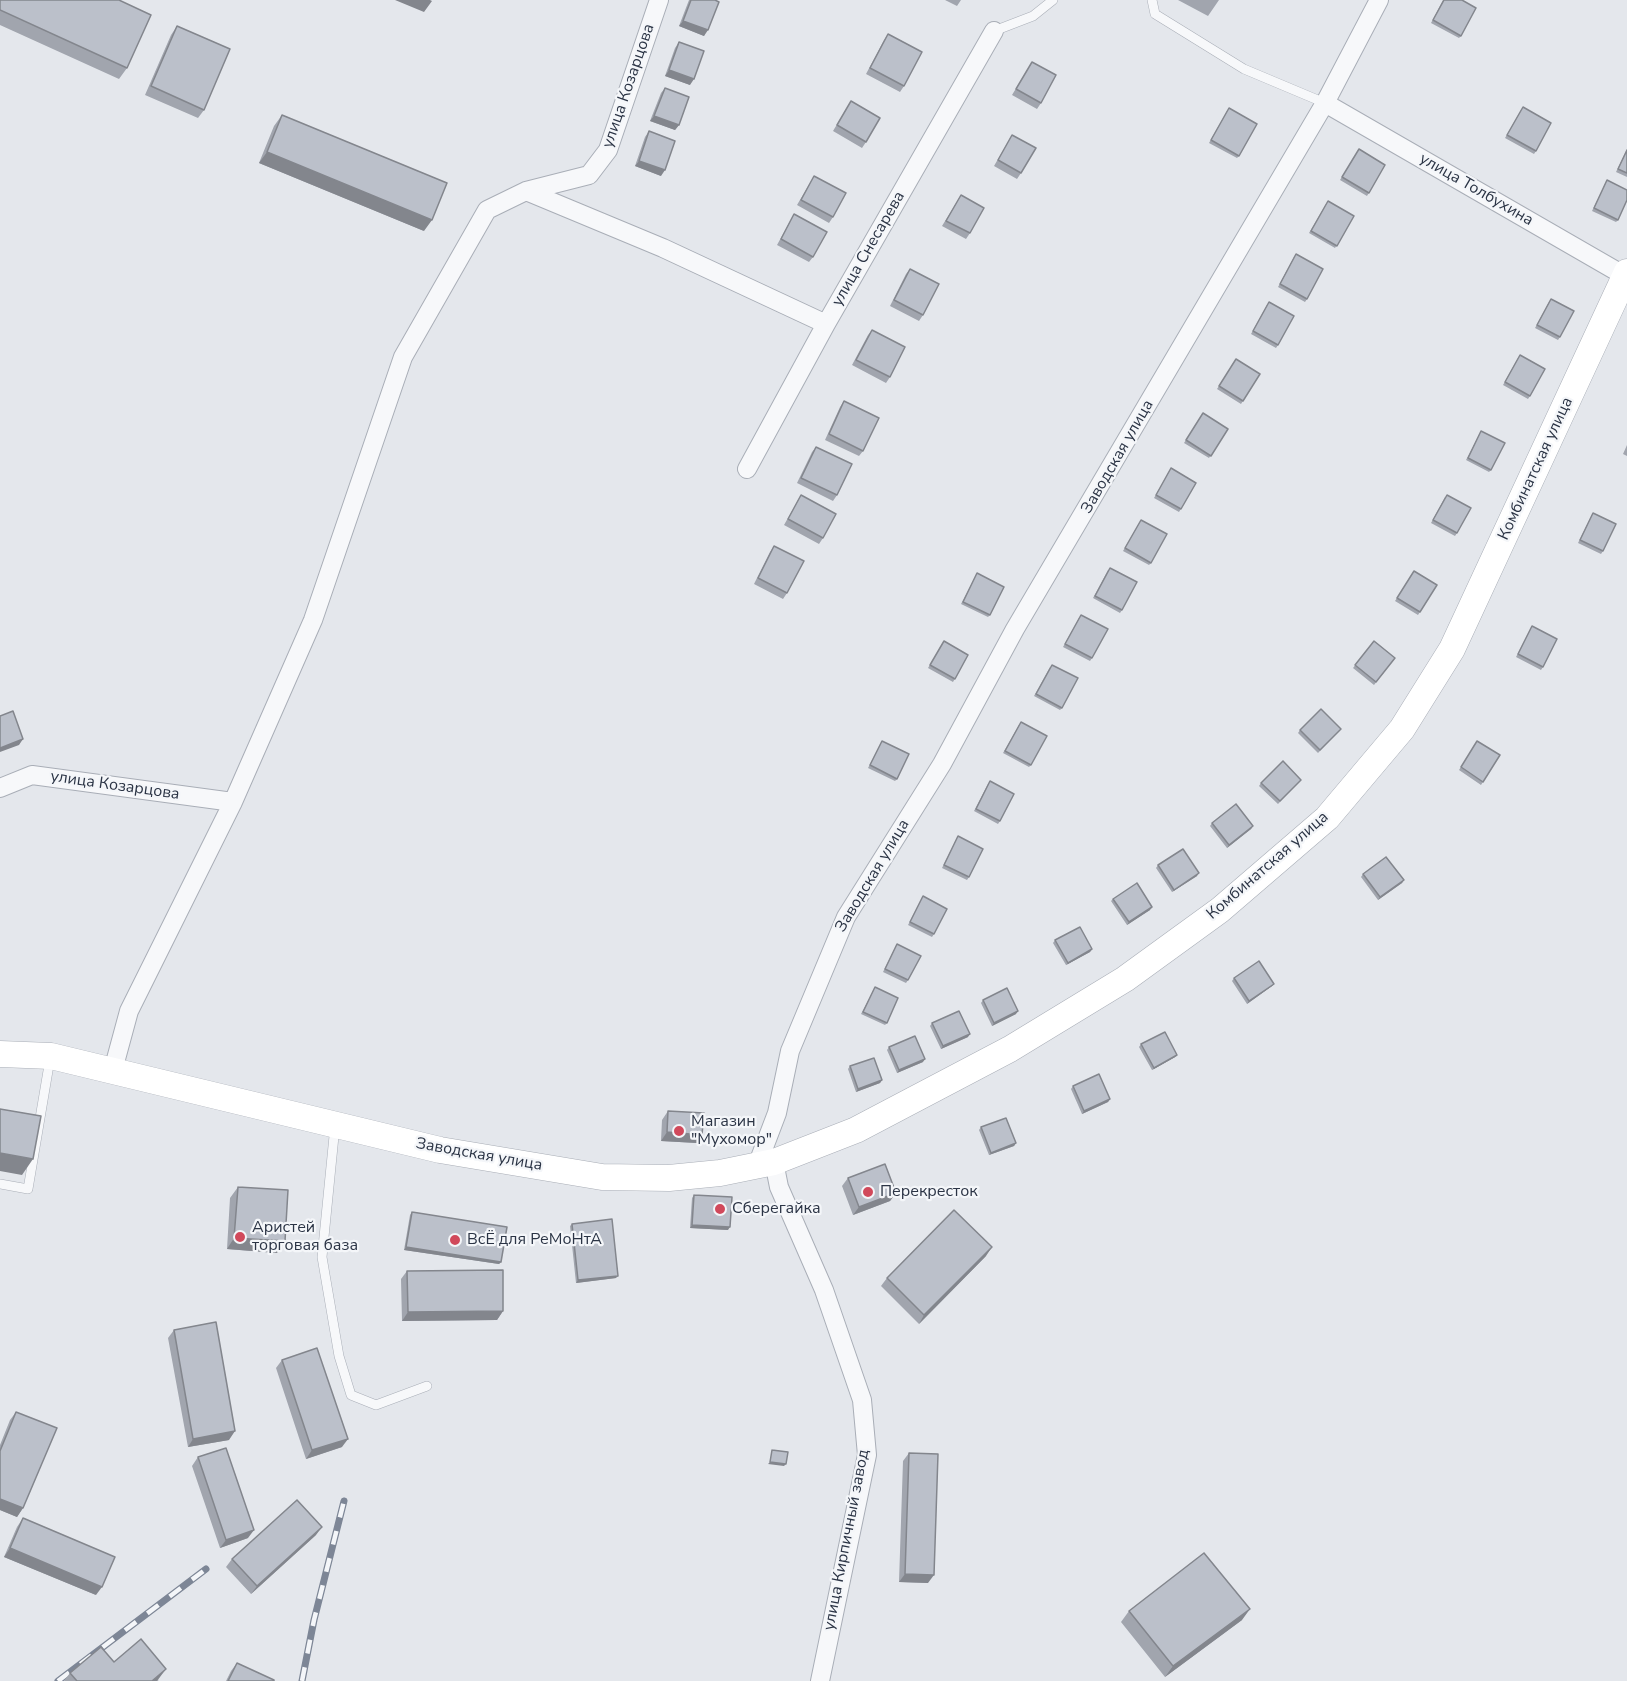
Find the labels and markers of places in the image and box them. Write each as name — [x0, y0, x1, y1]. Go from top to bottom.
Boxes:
place label: Магазин "Мухомор" — [691, 1112, 772, 1150]
marker: Магазин "Мухомор" — [672, 1124, 686, 1138]
place label: Перекресток — [880, 1182, 978, 1202]
marker: Перекресток — [861, 1185, 875, 1199]
place label: Сберегайка — [732, 1199, 821, 1219]
marker: Сберегайка — [713, 1202, 727, 1216]
place label: Аристей торговая база — [252, 1218, 358, 1256]
marker: Аристей торговая база — [233, 1230, 247, 1244]
place label: ВсЁ для РеМоНтА — [467, 1230, 602, 1250]
marker: ВсЁ для РеМоНтА — [448, 1233, 462, 1247]

